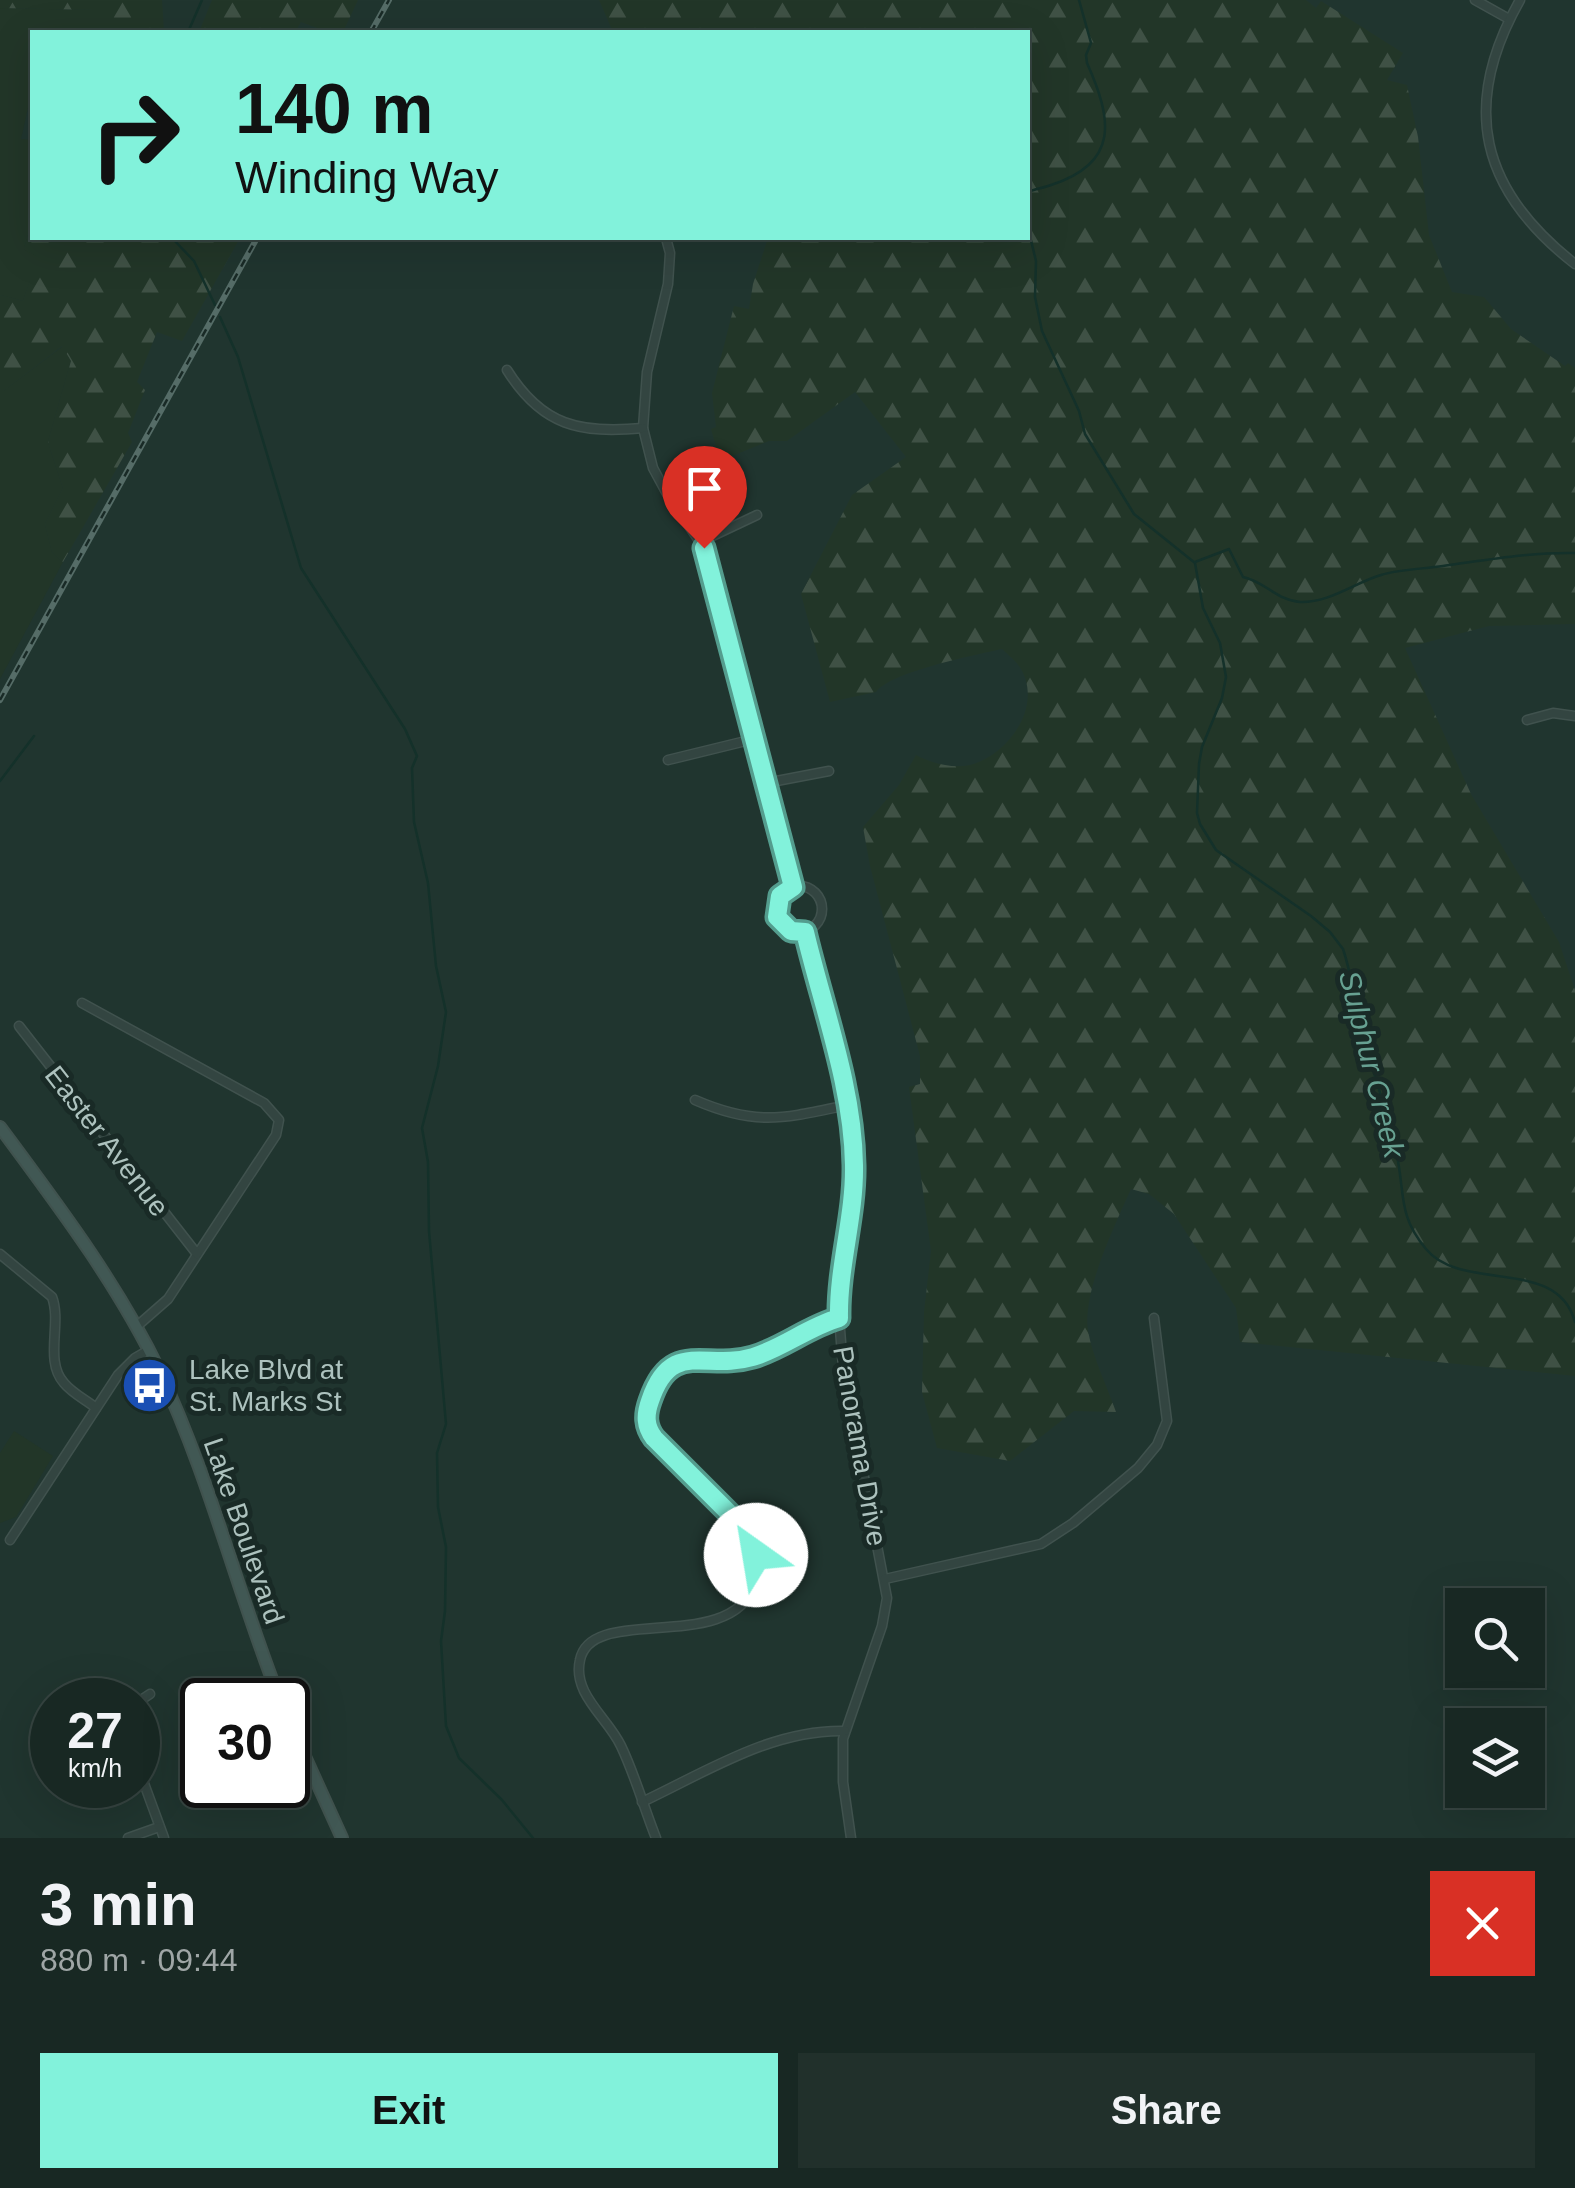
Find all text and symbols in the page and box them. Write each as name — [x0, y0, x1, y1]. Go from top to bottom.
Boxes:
icon: right — [70, 70, 200, 200]
text: 140 m — [235, 70, 433, 148]
text: Winding Way — [235, 152, 498, 203]
pin — [662, 446, 747, 549]
icon: arrive — [677, 461, 732, 516]
water label: Sulphur Creek — [1333, 967, 1412, 1163]
street label: Easter Avenue — [39, 1060, 175, 1222]
street label: Panorama Drive — [827, 1344, 893, 1548]
place label: Lake Blvd at St. Marks St — [189, 1354, 343, 1417]
bus stop icon: Lake Blvd at St. Marks St — [120, 1355, 180, 1415]
street label: Lake Boulevard — [198, 1434, 290, 1628]
position arrow — [704, 1503, 808, 1607]
map controls — [1445, 1588, 1545, 1808]
button: search — [1445, 1588, 1545, 1688]
speed limit sign: 30 — [180, 1678, 310, 1808]
text: 27 — [67, 1703, 123, 1759]
button: layers — [1445, 1708, 1545, 1808]
text: km/h — [68, 1754, 122, 1782]
text: 3 min — [40, 1871, 197, 1938]
button: close — [1430, 1871, 1535, 1976]
text: 880 m · 09:44 — [40, 1942, 237, 1978]
button: Exit — [40, 2053, 778, 2168]
button: Share — [798, 2053, 1535, 2168]

